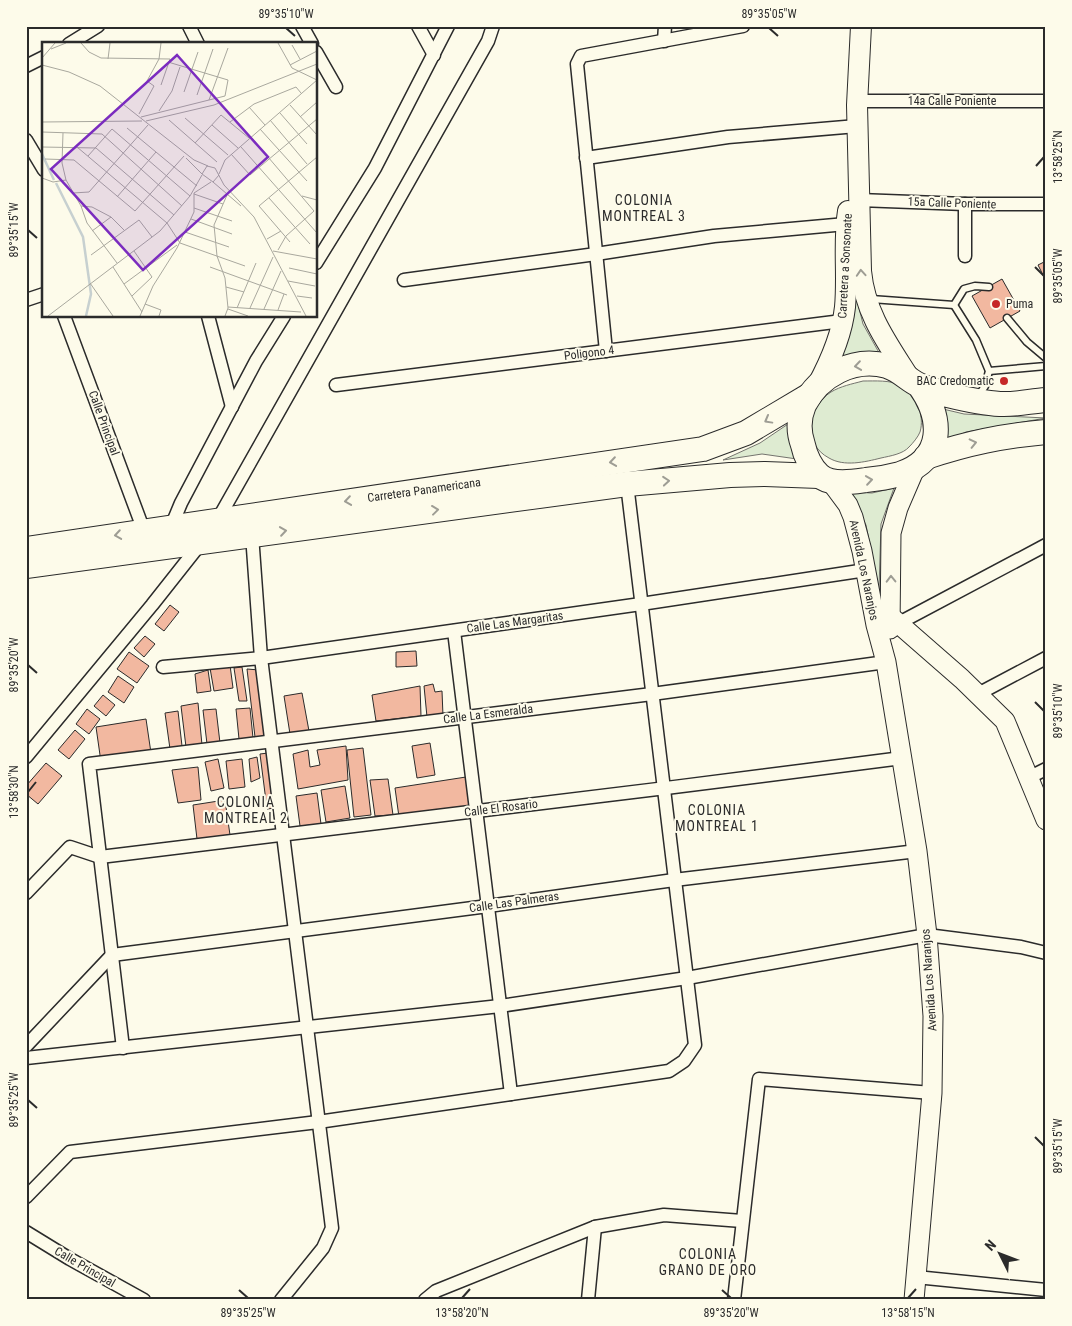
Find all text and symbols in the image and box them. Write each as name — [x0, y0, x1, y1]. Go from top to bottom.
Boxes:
text: 89°35'10"W — [258, 7, 314, 21]
text: 89°35'05"W — [741, 7, 797, 21]
inset map — [42, 42, 318, 318]
street label: 14a Calle Poniente — [908, 94, 997, 108]
text: 13°58'25"N — [1051, 130, 1065, 184]
district label: COLONIA MONTREAL 3 — [602, 192, 686, 224]
street label: 15a Calle Poniente — [907, 194, 997, 212]
text: 89°35'15"W — [7, 202, 21, 258]
street label: Carretera a Sonsonate — [835, 213, 855, 319]
text: 89°35'05"W — [1051, 248, 1065, 304]
one-way arrow — [856, 269, 867, 277]
place label: Puma — [1006, 297, 1033, 311]
marker: Puma — [990, 298, 1002, 310]
street label: Poligono 4 — [563, 343, 615, 363]
one-way arrow — [854, 360, 863, 370]
place label: BAC Credomatic — [916, 374, 994, 388]
marker: BAC Credomatic — [998, 375, 1010, 387]
street label: Calle Principal — [86, 389, 122, 457]
one-way arrow — [765, 414, 774, 424]
one-way arrow — [969, 438, 978, 449]
one-way arrow — [609, 457, 617, 467]
street label: Carretera Panamericana — [366, 475, 482, 505]
one-way arrow — [865, 475, 873, 486]
one-way arrow — [662, 476, 670, 487]
one-way arrow — [344, 496, 353, 506]
one-way arrow — [431, 505, 440, 515]
street label: Avenida Los Naranjos — [846, 518, 882, 622]
one-way arrow — [278, 526, 287, 536]
one-way arrow — [114, 529, 123, 539]
one-way arrow — [886, 575, 896, 582]
street label: Calle Las Margaritas — [466, 608, 564, 636]
text: 89°35'20"W — [7, 637, 21, 693]
text: 89°35'10"W — [1051, 683, 1065, 739]
street label: Calle La Esmeralda — [442, 702, 534, 726]
text: 13°58'30"N — [7, 765, 21, 819]
district label: COLONIA MONTREAL 2 — [204, 794, 288, 826]
street label: Calle El Rosario — [463, 797, 539, 819]
district label: COLONIA MONTREAL 1 — [675, 802, 759, 834]
street label: Calle Las Palmeras — [468, 889, 560, 915]
street label: Avenida Los Naranjos — [918, 928, 940, 1032]
text: 89°35'25"W — [7, 1072, 21, 1128]
text: 89°35'15"W — [1051, 1118, 1065, 1174]
north arrow — [974, 1228, 1024, 1278]
text: N — [982, 1237, 999, 1254]
street label: Calle Principal — [52, 1244, 118, 1290]
district label: COLONIA GRANO DE ORO — [659, 1246, 757, 1278]
text: 89°35'25"W — [220, 1306, 276, 1320]
text: 13°58'20"N — [435, 1306, 489, 1320]
text: 89°35'20"W — [703, 1306, 759, 1320]
text: 13°58'15"N — [881, 1306, 935, 1320]

